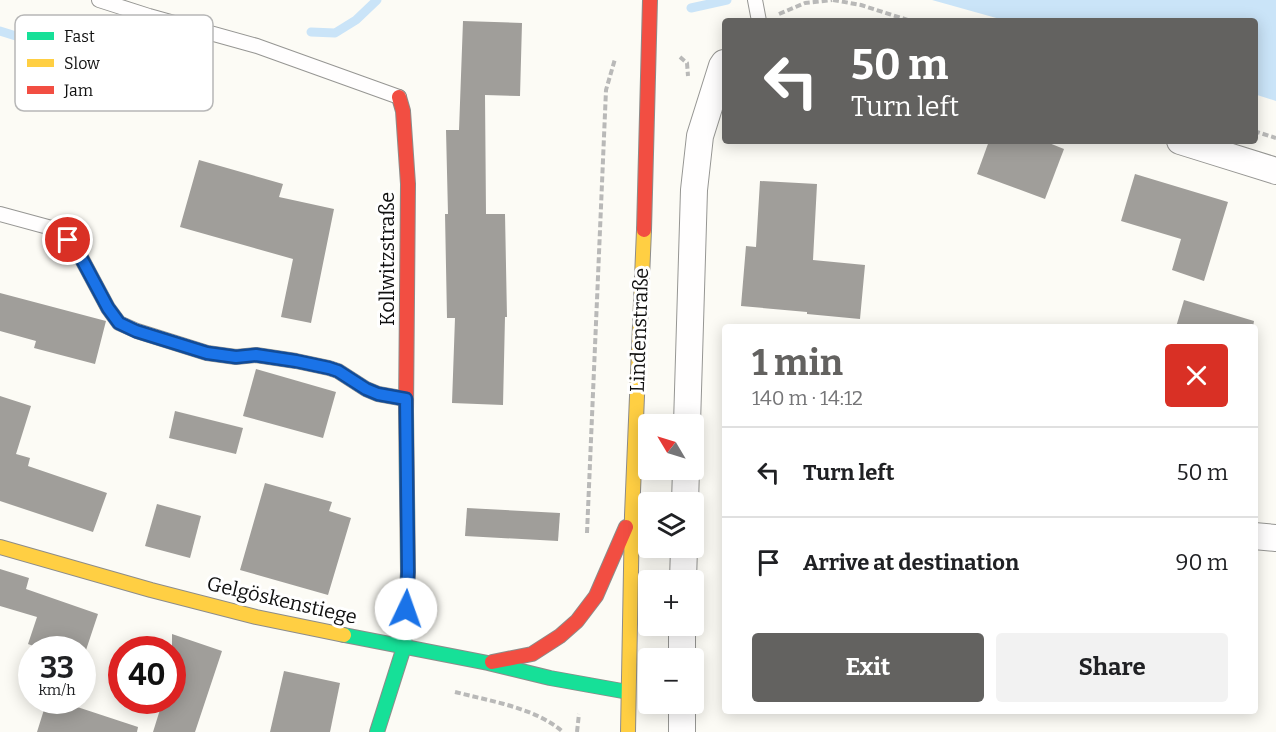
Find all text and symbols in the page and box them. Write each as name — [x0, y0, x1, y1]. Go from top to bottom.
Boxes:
legend — [15, 15, 213, 111]
text: Fast — [64, 27, 95, 46]
text: 50 m — [851, 40, 948, 90]
icon: left — [752, 42, 830, 120]
text: Slow — [64, 54, 100, 73]
text: Jam — [63, 81, 93, 100]
text: Turn left — [851, 91, 959, 123]
street label: Kollwitzstraße — [375, 192, 399, 326]
pin — [42, 214, 93, 265]
icon: arrive — [51, 223, 84, 256]
street label: Lindenstraße — [625, 267, 653, 393]
text: 1 min — [752, 341, 843, 385]
button: close — [1165, 344, 1228, 407]
text: 140 m · 14:12 — [752, 386, 863, 410]
north arrow — [638, 414, 704, 480]
map controls — [638, 414, 704, 714]
icon: left — [752, 456, 785, 489]
text: Turn left — [803, 459, 895, 486]
text: 50 m — [1177, 459, 1228, 486]
button: layers — [638, 492, 704, 558]
icon: arrive — [752, 546, 785, 579]
text: Arrive at destination — [803, 549, 1019, 576]
text: 90 m — [1176, 549, 1228, 576]
button: + — [638, 570, 704, 636]
street label: Gelgöskenstiege — [205, 571, 359, 629]
position arrow — [374, 577, 438, 641]
button: Exit — [752, 633, 984, 702]
button: Share — [996, 633, 1228, 702]
speed limit sign: 40 — [108, 636, 186, 714]
button: − — [638, 648, 704, 714]
text: 33 — [40, 650, 74, 686]
text: km/h — [38, 681, 76, 699]

